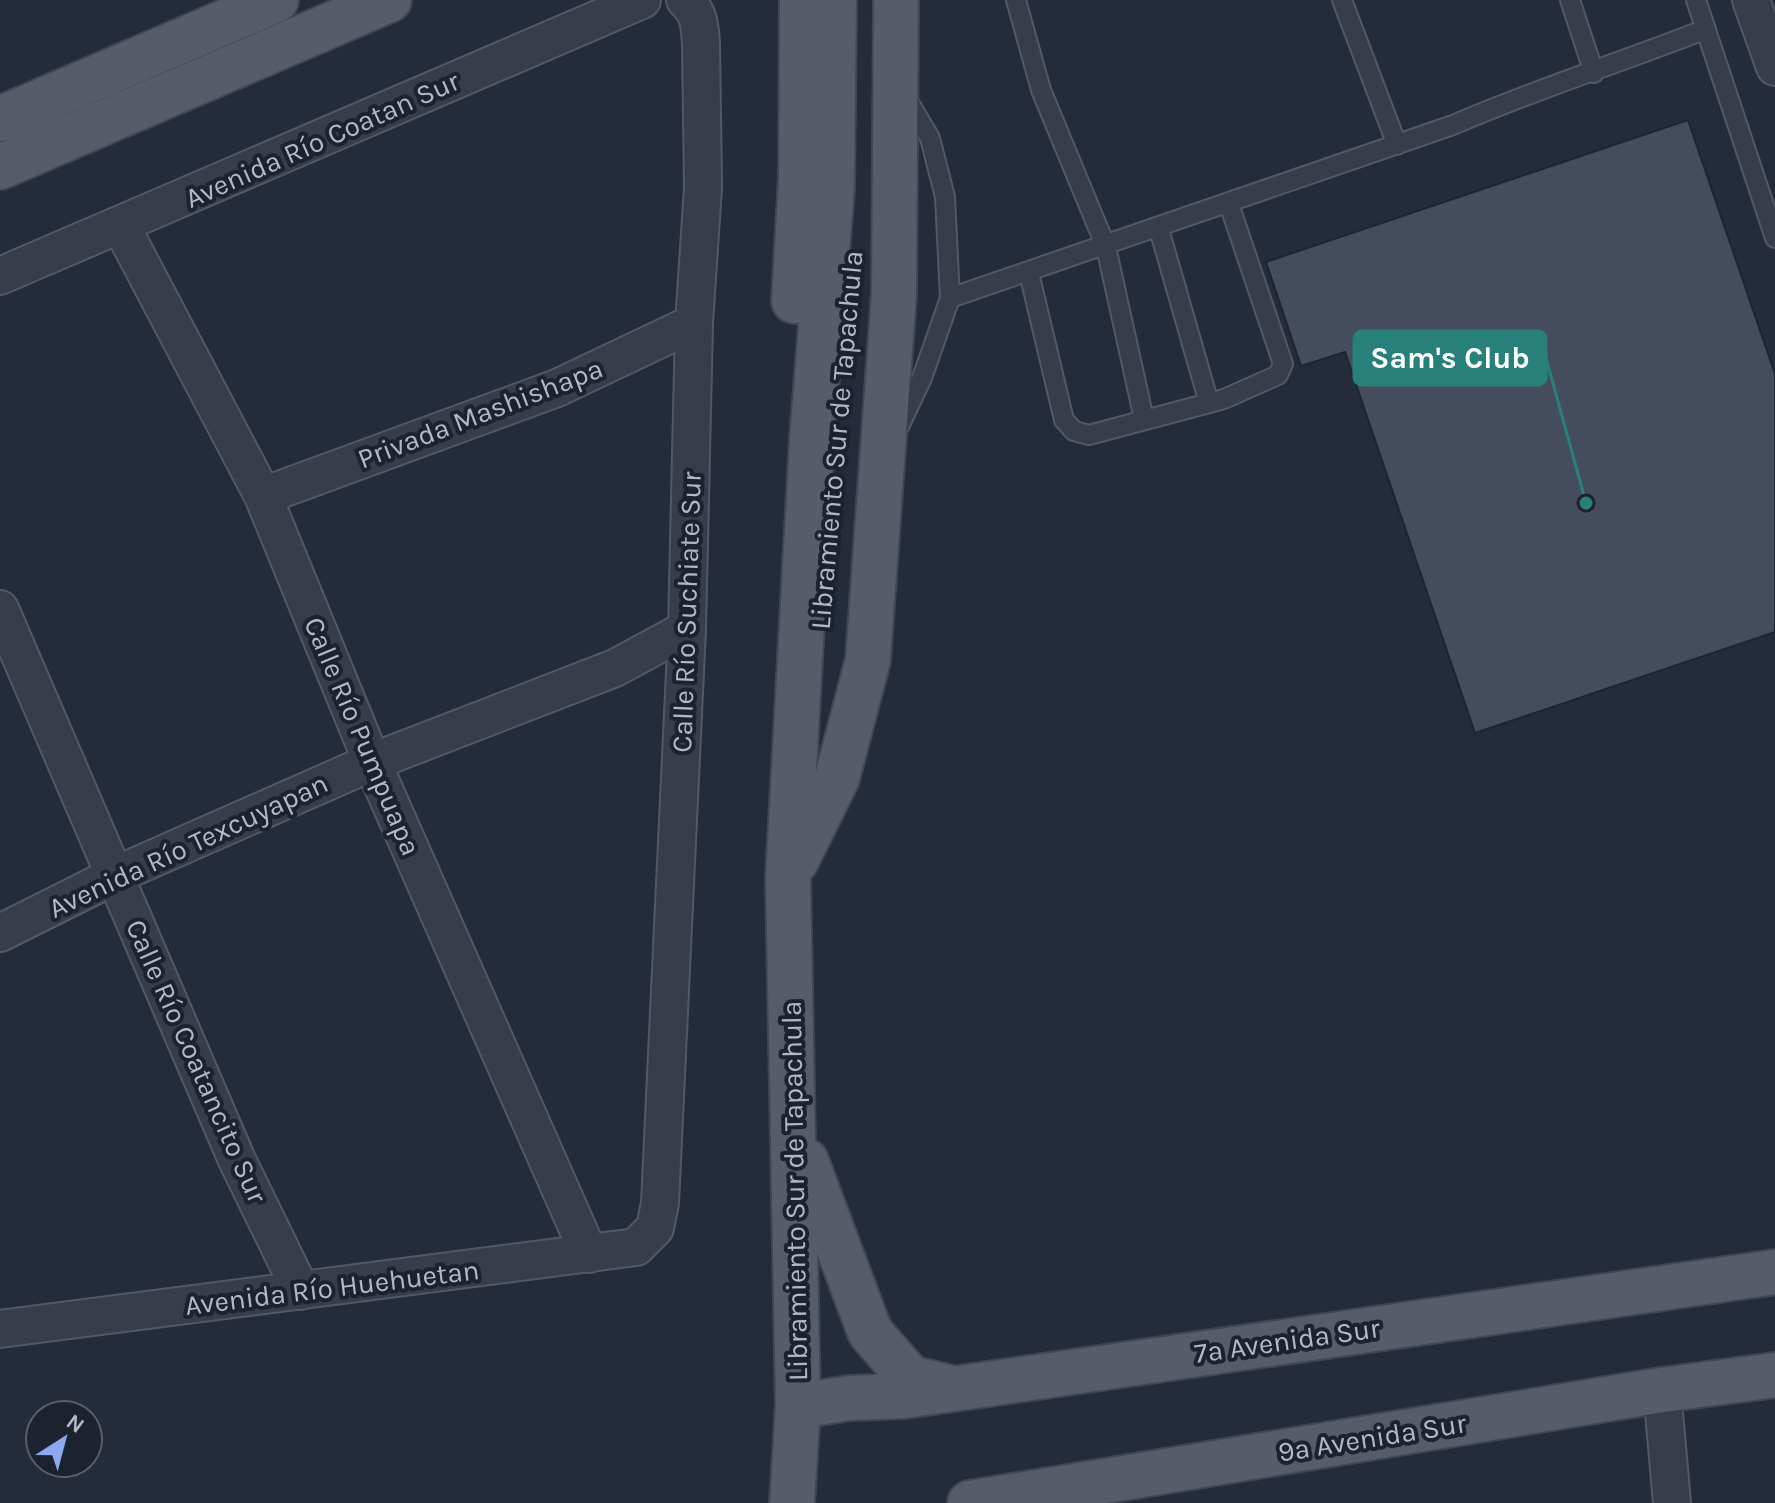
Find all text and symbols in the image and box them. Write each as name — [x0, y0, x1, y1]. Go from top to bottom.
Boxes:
street label: Avenida Río Coatan Sur — [180, 64, 465, 215]
street label: Libramiento Sur de Tapachula — [803, 249, 870, 631]
callout: Sam's Club — [1354, 331, 1546, 385]
text: Sam's Club — [1370, 340, 1530, 376]
street label: Privada Mashishapa — [353, 351, 607, 475]
street label: Calle Río Suchiate Sur — [665, 470, 708, 753]
street label: Calle Río Pumpuapa — [297, 612, 428, 860]
street label: Avenida Río Texcuyapan — [43, 766, 333, 925]
street label: Calle Río Coatancito Sur — [119, 914, 274, 1209]
street label: Libramiento Sur de Tapachula — [775, 1001, 814, 1381]
street label: Avenida Río Huehuetan — [183, 1253, 481, 1322]
street label: 7a Avenida Sur — [1192, 1311, 1383, 1370]
north arrow — [24, 1399, 104, 1479]
street label: 9a Avenida Sur — [1276, 1406, 1469, 1469]
text: N — [61, 1408, 89, 1439]

